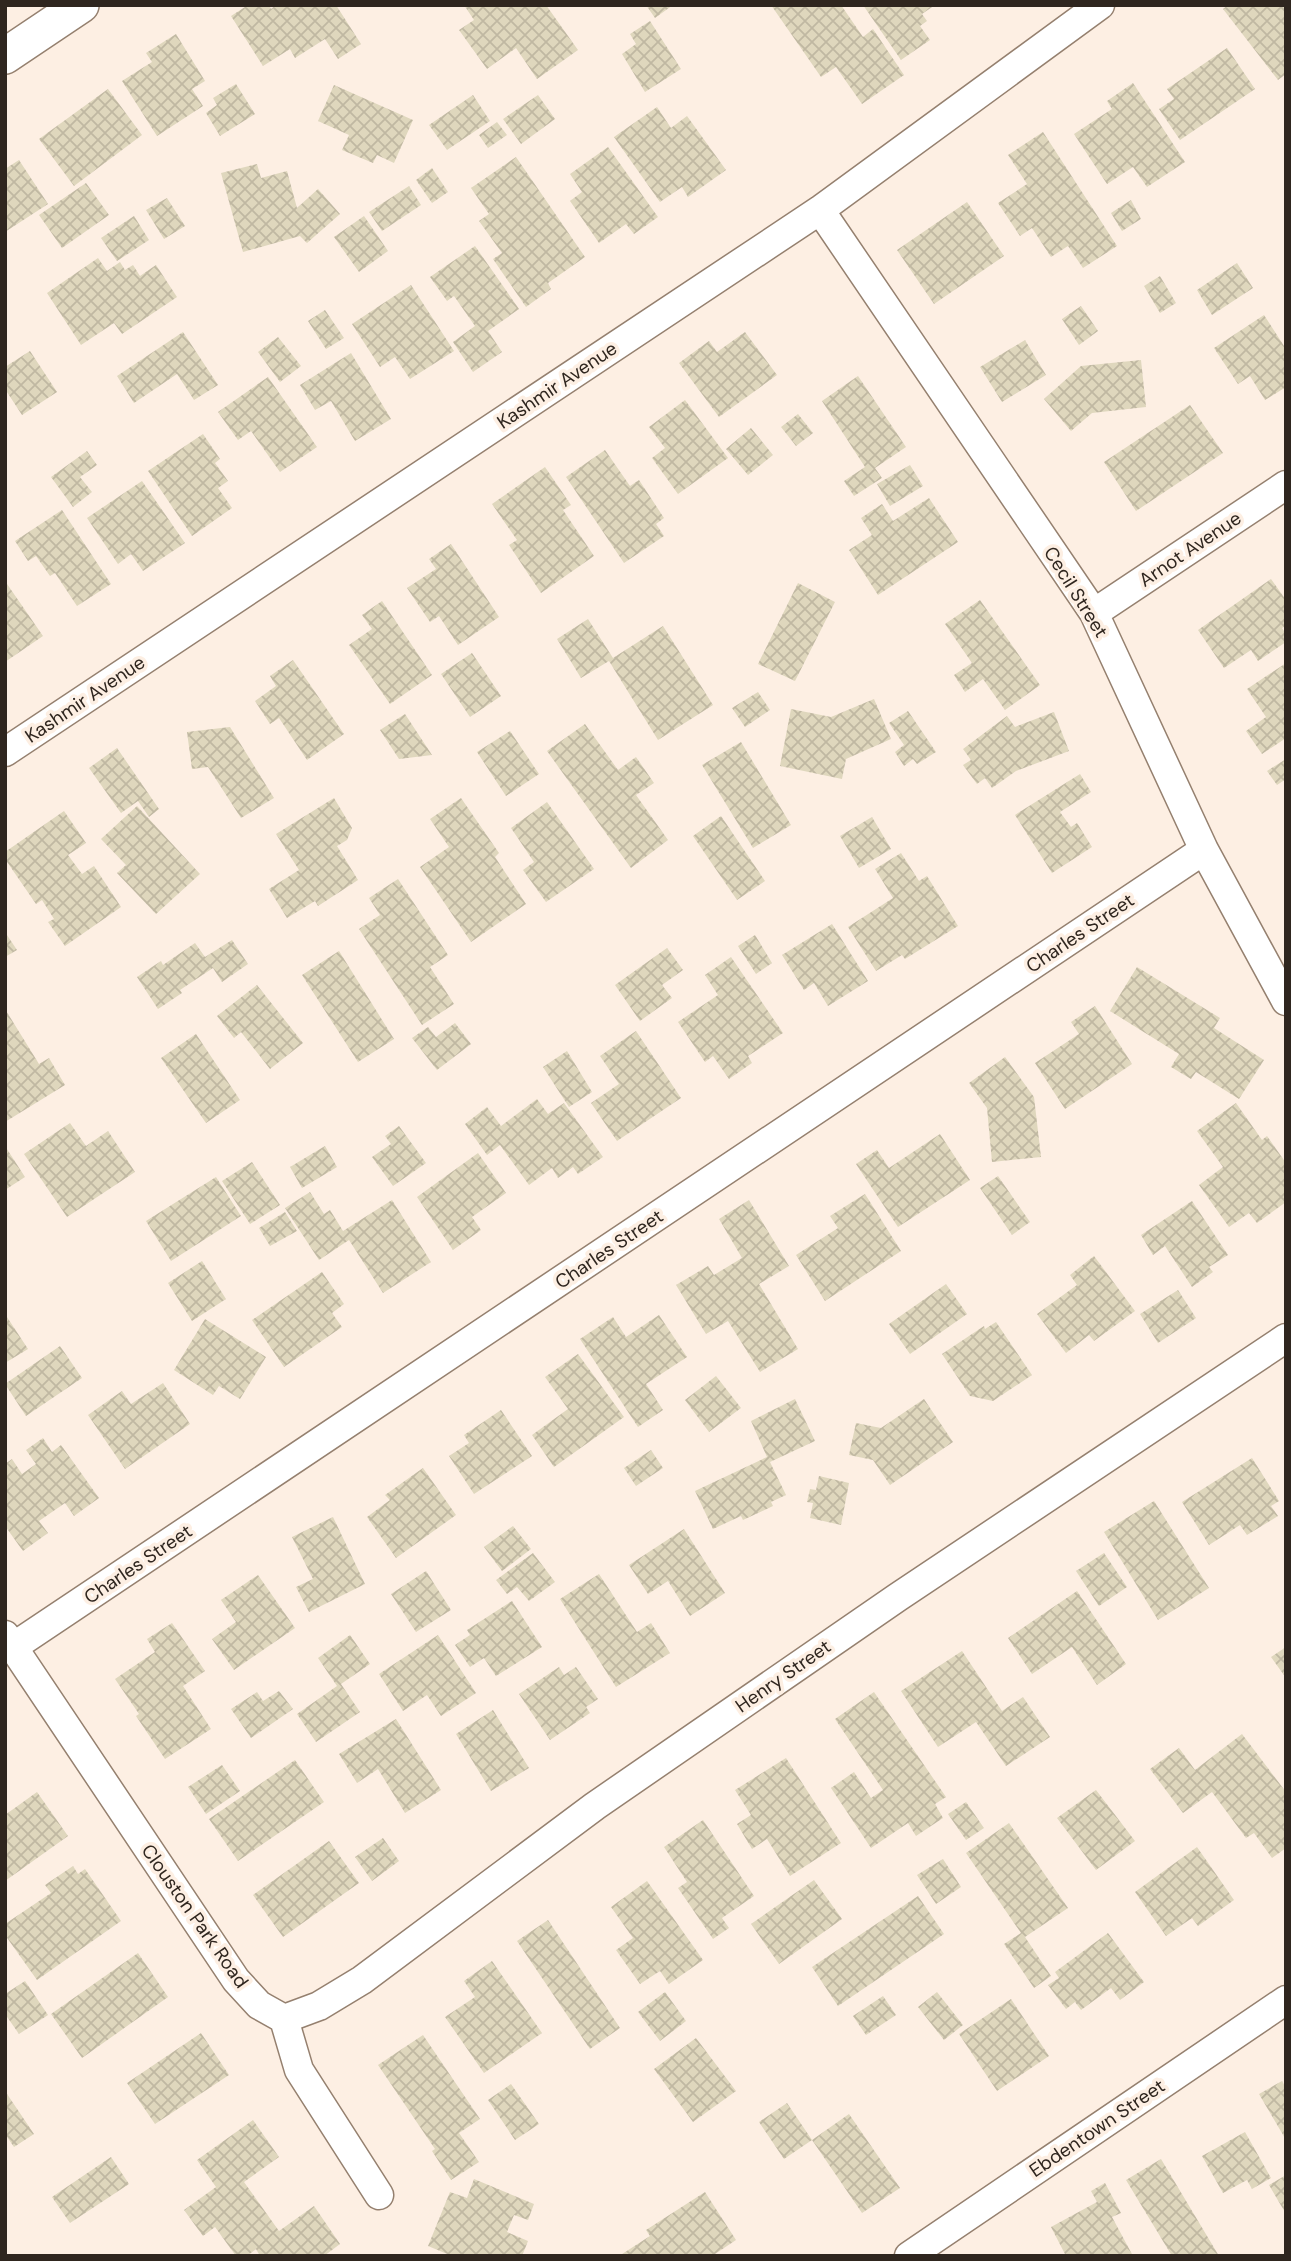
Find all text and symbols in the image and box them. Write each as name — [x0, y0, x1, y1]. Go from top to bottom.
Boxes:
street label: Kashmir Avenue — [492, 336, 622, 434]
street label: Arnot Avenue — [1134, 506, 1246, 592]
street label: Cecil Street — [1038, 542, 1114, 642]
street label: Kashmir Avenue — [20, 650, 150, 748]
street label: Charles Street — [1021, 888, 1139, 978]
street label: Charles Street — [550, 1204, 668, 1294]
street label: Charles Street — [79, 1519, 197, 1609]
street label: Henry Street — [730, 1634, 836, 1718]
street label: Clouston Park Road — [136, 1839, 254, 1993]
street label: Ebdentown Street — [1024, 2073, 1170, 2183]

